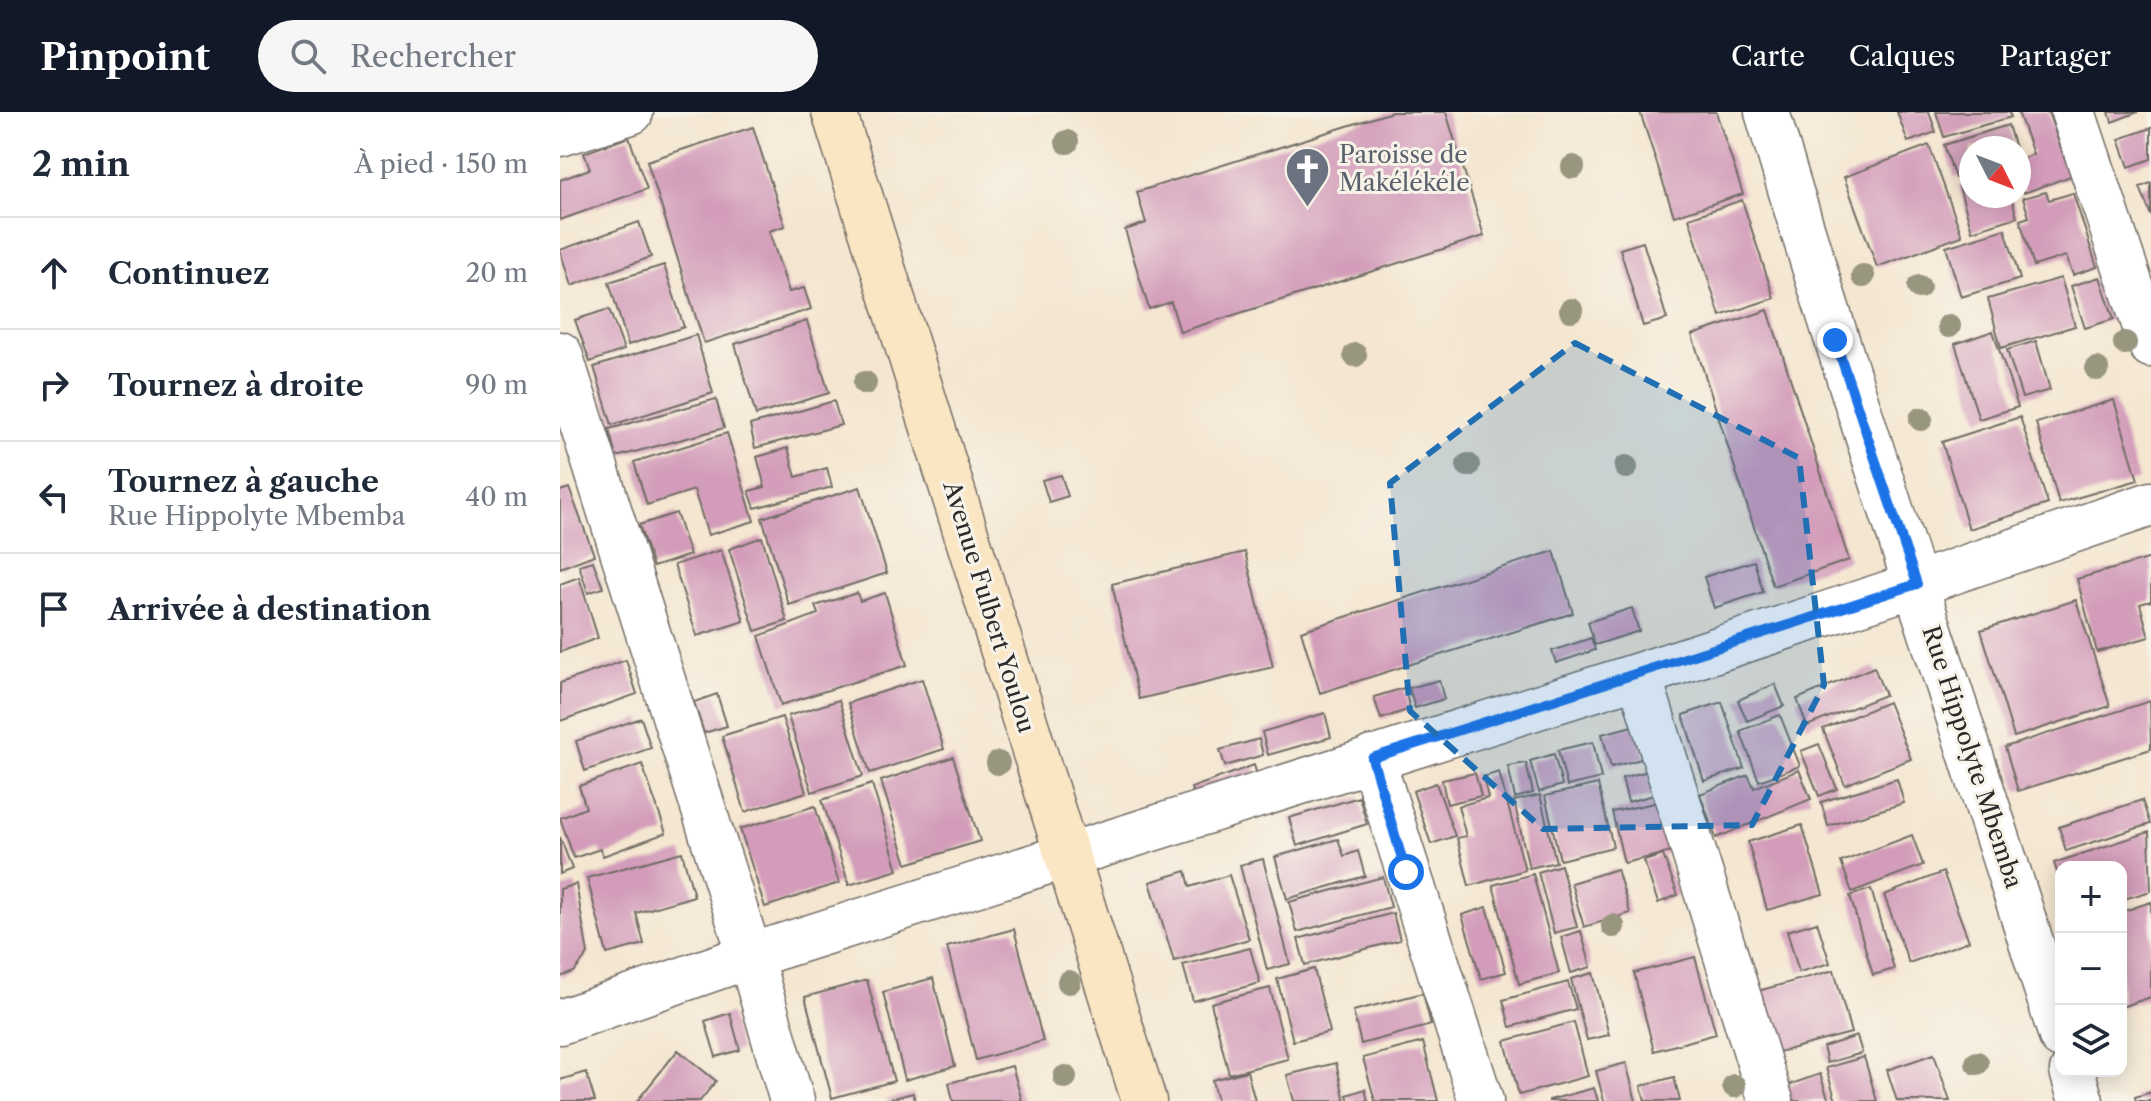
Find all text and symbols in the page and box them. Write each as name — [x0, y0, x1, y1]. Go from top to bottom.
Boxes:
search box — [258, 20, 818, 92]
text: Pinpoint — [40, 33, 210, 80]
icon: search — [286, 34, 330, 78]
text: Rechercher — [350, 38, 516, 75]
text: Carte — [1731, 39, 1805, 73]
text: Calques — [1849, 39, 1956, 73]
text: Partager — [2000, 39, 2111, 73]
north arrow — [1959, 136, 2031, 208]
place label: Paroisse de Makélékéle — [1339, 140, 1470, 197]
text: 2 min — [32, 143, 130, 185]
church icon: Paroisse de Makélékéle — [1284, 145, 1332, 208]
text: À pied · 150 m — [355, 148, 528, 180]
icon: ahead — [32, 251, 76, 295]
text: Continuez — [108, 255, 270, 292]
text: 20 m — [465, 257, 528, 289]
route end — [1817, 322, 1853, 358]
icon: right — [32, 363, 76, 407]
text: Tournez à droite — [108, 367, 364, 404]
text: 90 m — [465, 369, 528, 401]
text: Tournez à gauche — [108, 463, 379, 500]
icon: left — [32, 475, 76, 519]
street label: Avenue Fulbert Youlou — [937, 477, 1042, 736]
text: 40 m — [465, 481, 528, 513]
text: Rue Hippolyte Mbemba — [108, 500, 405, 532]
icon: arrive — [32, 587, 76, 631]
text: Arrivée à destination — [108, 591, 431, 628]
street label: Rue Hippolyte Mbemba — [1916, 622, 2029, 892]
route start — [1388, 854, 1424, 890]
map controls — [2055, 861, 2127, 1077]
button: + — [2055, 861, 2127, 933]
button: − — [2055, 933, 2127, 1005]
button: layers — [2055, 1005, 2127, 1077]

